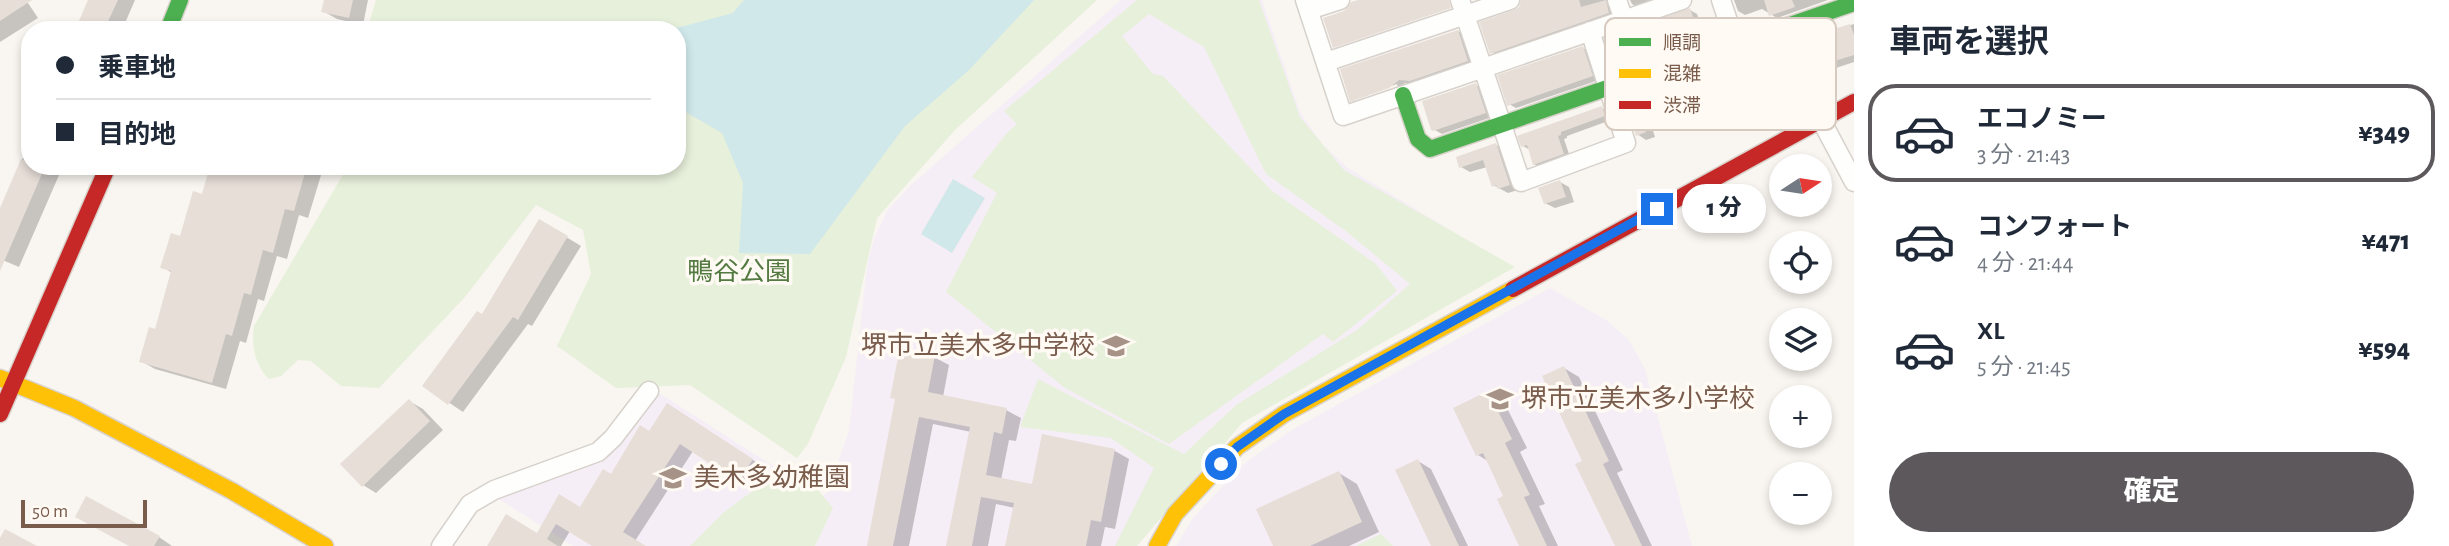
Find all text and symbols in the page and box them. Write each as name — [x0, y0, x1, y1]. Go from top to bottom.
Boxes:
legend — [1605, 18, 1836, 130]
text: 車両を選択 — [1889, 26, 2049, 58]
text: 順調 — [1663, 33, 1701, 53]
text: 乗車地 — [98, 55, 176, 81]
text: 混雑 — [1663, 63, 1701, 84]
text: 渋滞 — [1663, 95, 1701, 116]
icon: car — [1893, 102, 1956, 165]
text: エコノミー — [1977, 106, 2107, 132]
text: ¥349 — [2358, 120, 2410, 146]
text: 目的地 — [98, 122, 176, 148]
text: 3 分 · 21:43 — [1977, 144, 2070, 167]
north arrow — [1769, 154, 1832, 217]
map controls — [1769, 154, 1832, 525]
callout: 1 分 — [1682, 184, 1766, 234]
route end — [1641, 193, 1673, 225]
text: 1 分 — [1707, 197, 1741, 220]
icon: car — [1893, 210, 1956, 273]
text: コンフォート — [1977, 214, 2132, 240]
text: ¥471 — [2361, 228, 2410, 254]
button: locate — [1769, 231, 1832, 294]
text: 4 分 · 21:44 — [1977, 252, 2074, 275]
park label: 鴨谷公園 — [687, 258, 791, 285]
button: layers — [1769, 308, 1832, 371]
icon: car — [1893, 318, 1956, 381]
text: XL — [1977, 318, 2004, 344]
place label: 堺市立美木多中学校 — [861, 331, 1095, 359]
school or university icon: 堺市立美木多中学校 — [1101, 331, 1131, 361]
text: ¥594 — [2358, 336, 2410, 362]
text: 5 分 · 21:45 — [1977, 356, 2071, 379]
school or university icon: 堺市立美木多小学校 — [1485, 384, 1515, 414]
place label: 堺市立美木多小学校 — [1521, 384, 1755, 412]
button: + — [1769, 385, 1832, 448]
route start — [1205, 448, 1237, 480]
button: 確定 — [1889, 452, 2414, 532]
button: − — [1769, 462, 1832, 525]
school or university icon: 美木多幼稚園 — [658, 463, 688, 493]
place label: 美木多幼稚園 — [694, 463, 850, 491]
scale bar — [21, 497, 147, 529]
text: 50 m — [32, 502, 68, 521]

